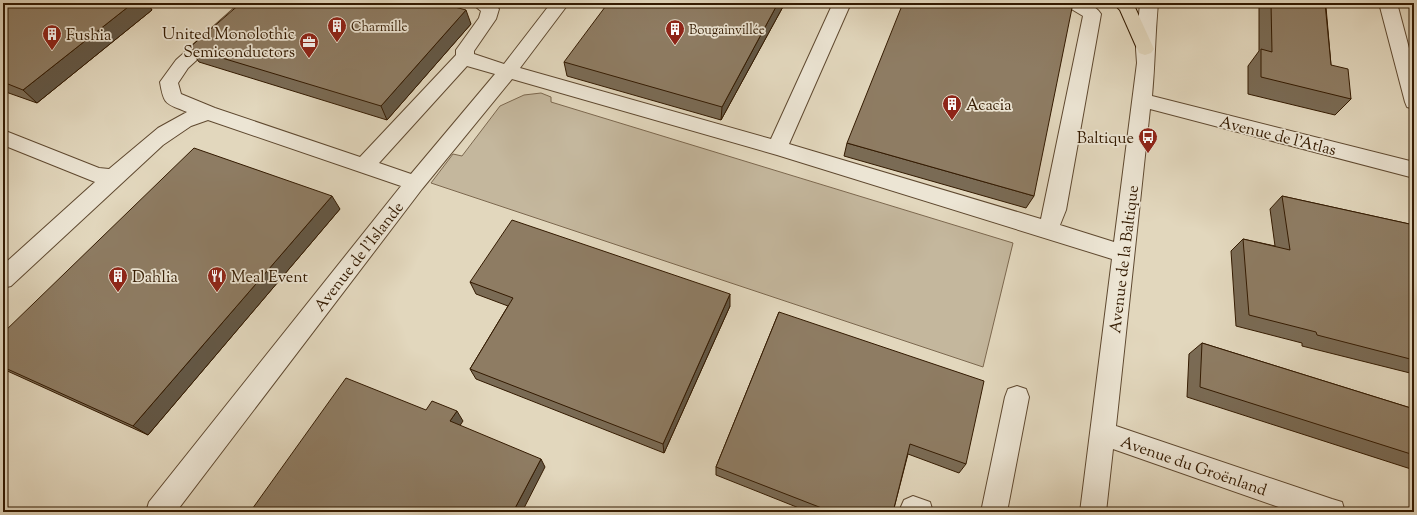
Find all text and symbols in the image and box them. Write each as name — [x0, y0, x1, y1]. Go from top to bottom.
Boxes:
building icon: Charmille — [326, 15, 348, 43]
building icon: Bougainvillée — [664, 18, 686, 46]
place label: Charmille — [351, 19, 407, 37]
place label: Bougainvillée — [689, 22, 765, 40]
building icon: Fushia — [41, 23, 63, 51]
place label: United Monolothic Semiconductors — [162, 24, 295, 65]
place label: Fushia — [66, 25, 112, 48]
office icon: United Monolothic Semiconductors — [298, 31, 320, 59]
building icon: Acacia — [941, 93, 963, 121]
place label: Acacia — [966, 95, 1012, 118]
street label: Avenue de l'Atlas — [1217, 112, 1338, 163]
bus stop icon: Baltique — [1137, 126, 1159, 154]
place label: Baltique — [1077, 128, 1134, 151]
street label: Avenue de la Baltique — [1105, 184, 1146, 335]
street label: Avenue de l'Islande — [310, 198, 410, 317]
building icon: Dahlia — [107, 265, 129, 293]
restaurant icon: Meal Event — [206, 265, 228, 293]
place label: Dahlia — [132, 267, 178, 290]
place label: Meal Event — [231, 267, 308, 290]
street label: Avenue du Groënland — [1117, 432, 1269, 503]

